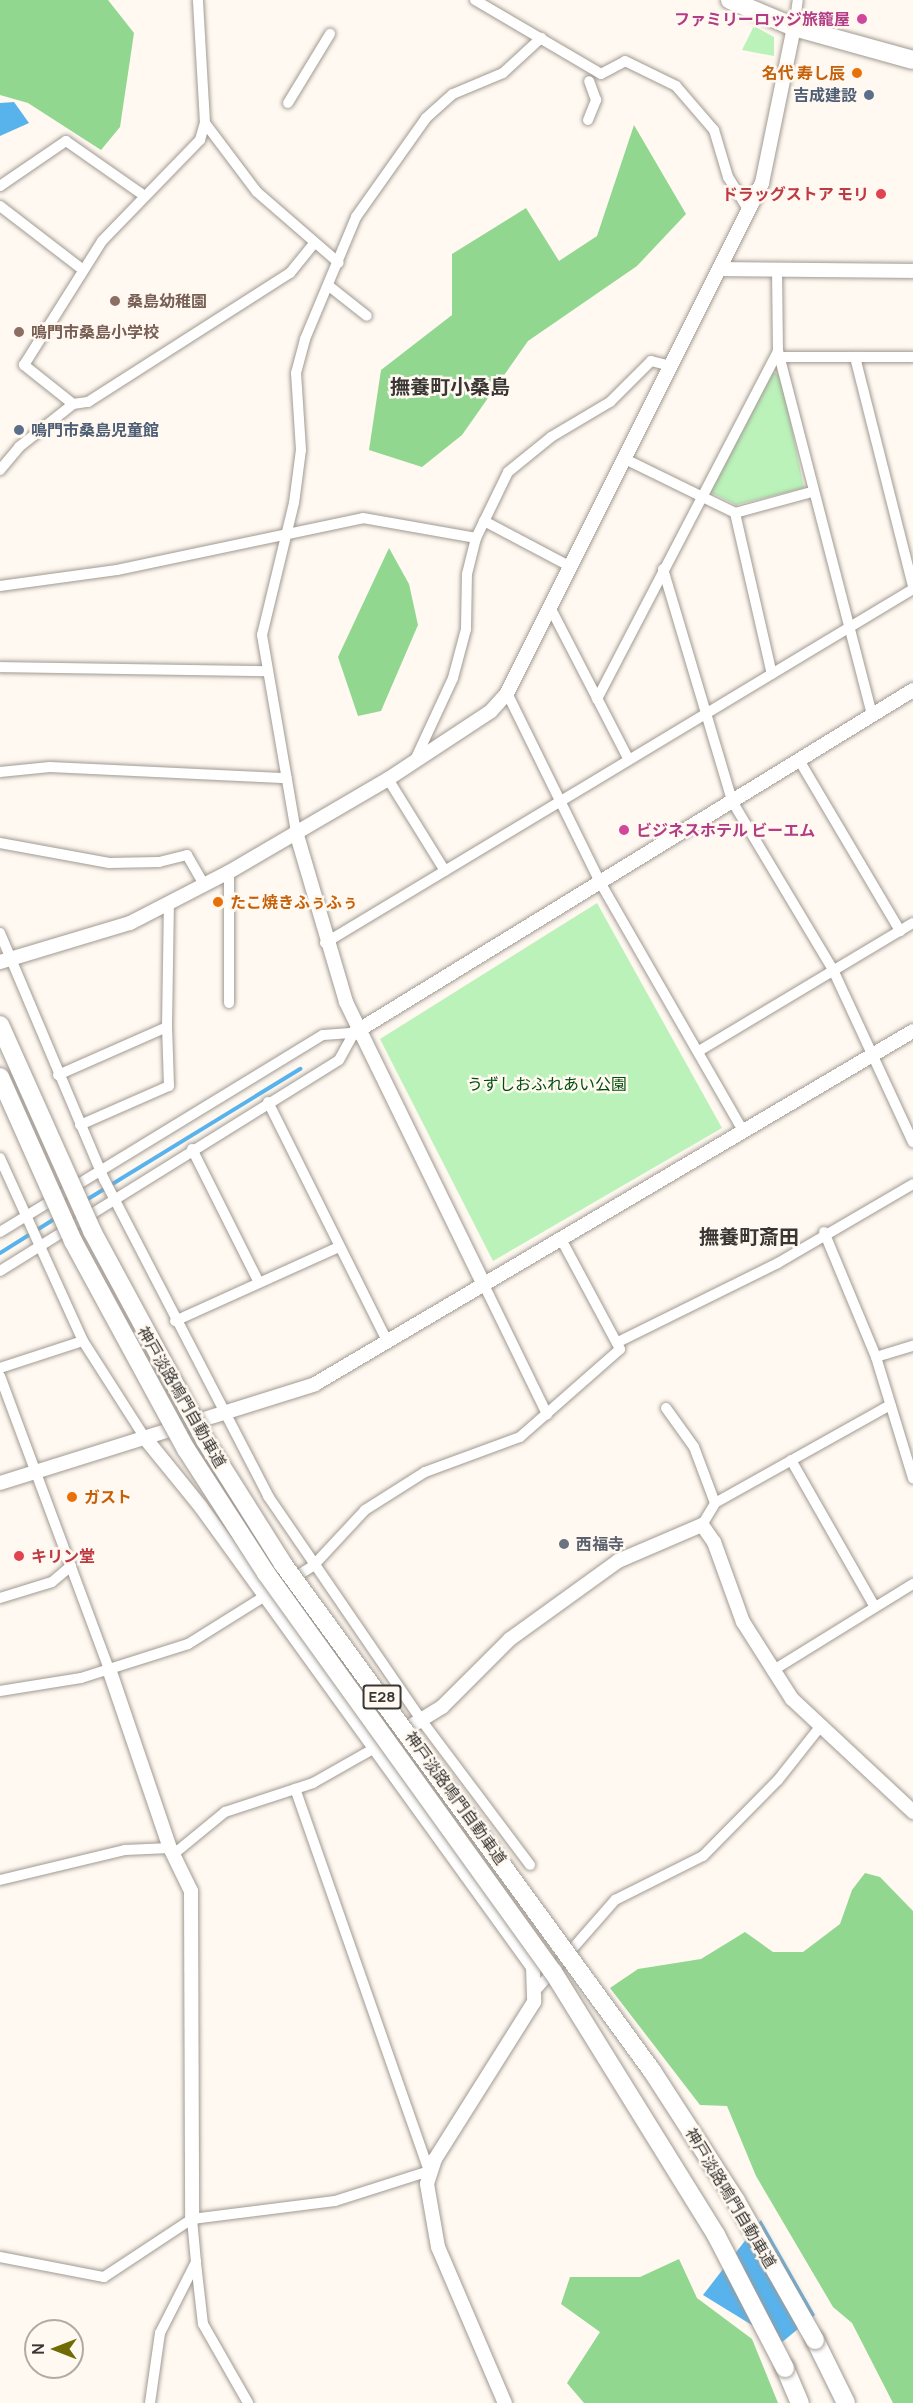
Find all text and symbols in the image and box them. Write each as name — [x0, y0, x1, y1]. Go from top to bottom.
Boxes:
place label: ファミリーロッジ旅籠屋 — [674, 9, 850, 29]
marker: ファミリーロッジ旅籠屋 — [855, 12, 869, 26]
place label: 名代 寿し辰 — [762, 63, 845, 83]
marker: 名代 寿し辰 — [850, 66, 864, 80]
place label: 吉成建設 — [793, 85, 857, 105]
marker: 吉成建設 — [862, 88, 876, 102]
place label: ドラッグストア モリ — [722, 184, 869, 204]
marker: ドラッグストア モリ — [874, 187, 888, 201]
place label: 桑島幼稚園 — [127, 291, 207, 311]
marker: 桑島幼稚園 — [108, 294, 122, 308]
place label: 鳴門市桑島小学校 — [31, 322, 159, 342]
marker: 鳴門市桑島小学校 — [12, 325, 26, 339]
district label: 撫養町小桑島 — [390, 374, 510, 398]
place label: 鳴門市桑島児童館 — [31, 420, 159, 440]
marker: 鳴門市桑島児童館 — [12, 423, 26, 437]
place label: ビジネスホテル ビーエム — [636, 820, 815, 840]
marker: ビジネスホテル ビーエム — [617, 823, 631, 837]
place label: たこ焼きふぅふぅ — [230, 892, 358, 912]
marker: たこ焼きふぅふぅ — [211, 895, 225, 909]
park label: うずしおふれあい公園 — [467, 1074, 627, 1094]
district label: 撫養町斎田 — [699, 1224, 799, 1248]
street label: 神戸淡路鳴門自動車道 — [134, 1323, 230, 1471]
place label: ガスト — [84, 1487, 132, 1507]
marker: ガスト — [65, 1490, 79, 1504]
place label: 西福寺 — [576, 1534, 624, 1554]
marker: 西福寺 — [557, 1537, 571, 1551]
place label: キリン堂 — [31, 1546, 95, 1566]
marker: キリン堂 — [12, 1549, 26, 1563]
road number: E28 — [362, 1685, 401, 1709]
street label: 神戸淡路鳴門自動車道 — [401, 1728, 511, 1868]
street label: 神戸淡路鳴門自動車道 — [682, 2124, 780, 2272]
north arrow — [24, 2319, 84, 2379]
text: N — [27, 2343, 49, 2355]

